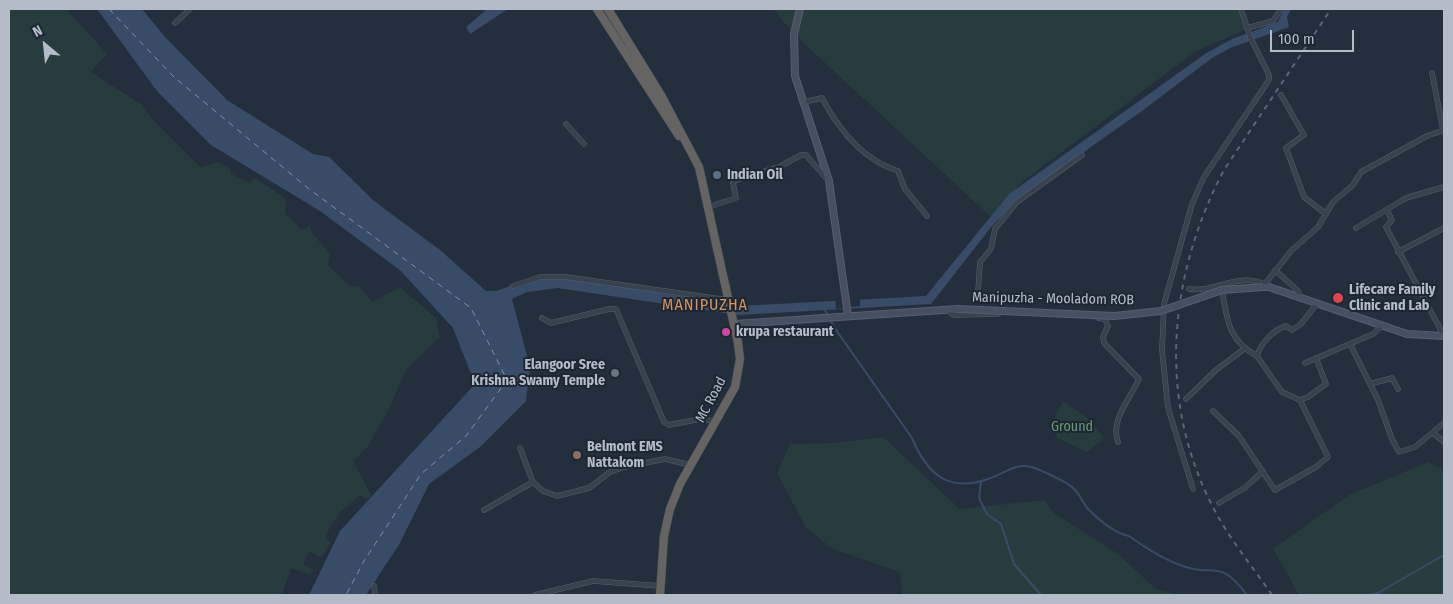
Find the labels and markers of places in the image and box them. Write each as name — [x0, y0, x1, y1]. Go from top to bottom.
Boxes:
place label: Indian Oil — [727, 167, 783, 183]
marker: Indian Oil — [711, 169, 723, 181]
place label: Lifecare Family Clinic and Lab — [1349, 282, 1435, 314]
marker: Lifecare Family Clinic and Lab — [1331, 291, 1345, 305]
place label: krupa restaurant — [736, 324, 834, 340]
marker: krupa restaurant — [720, 326, 732, 338]
place label: Elangoor Sree Krishna Swamy Temple — [471, 357, 605, 390]
marker: Elangoor Sree Krishna Swamy Temple — [609, 367, 621, 379]
place label: Belmont EMS Nattakom — [587, 439, 663, 472]
marker: Belmont EMS Nattakom — [571, 449, 583, 461]

